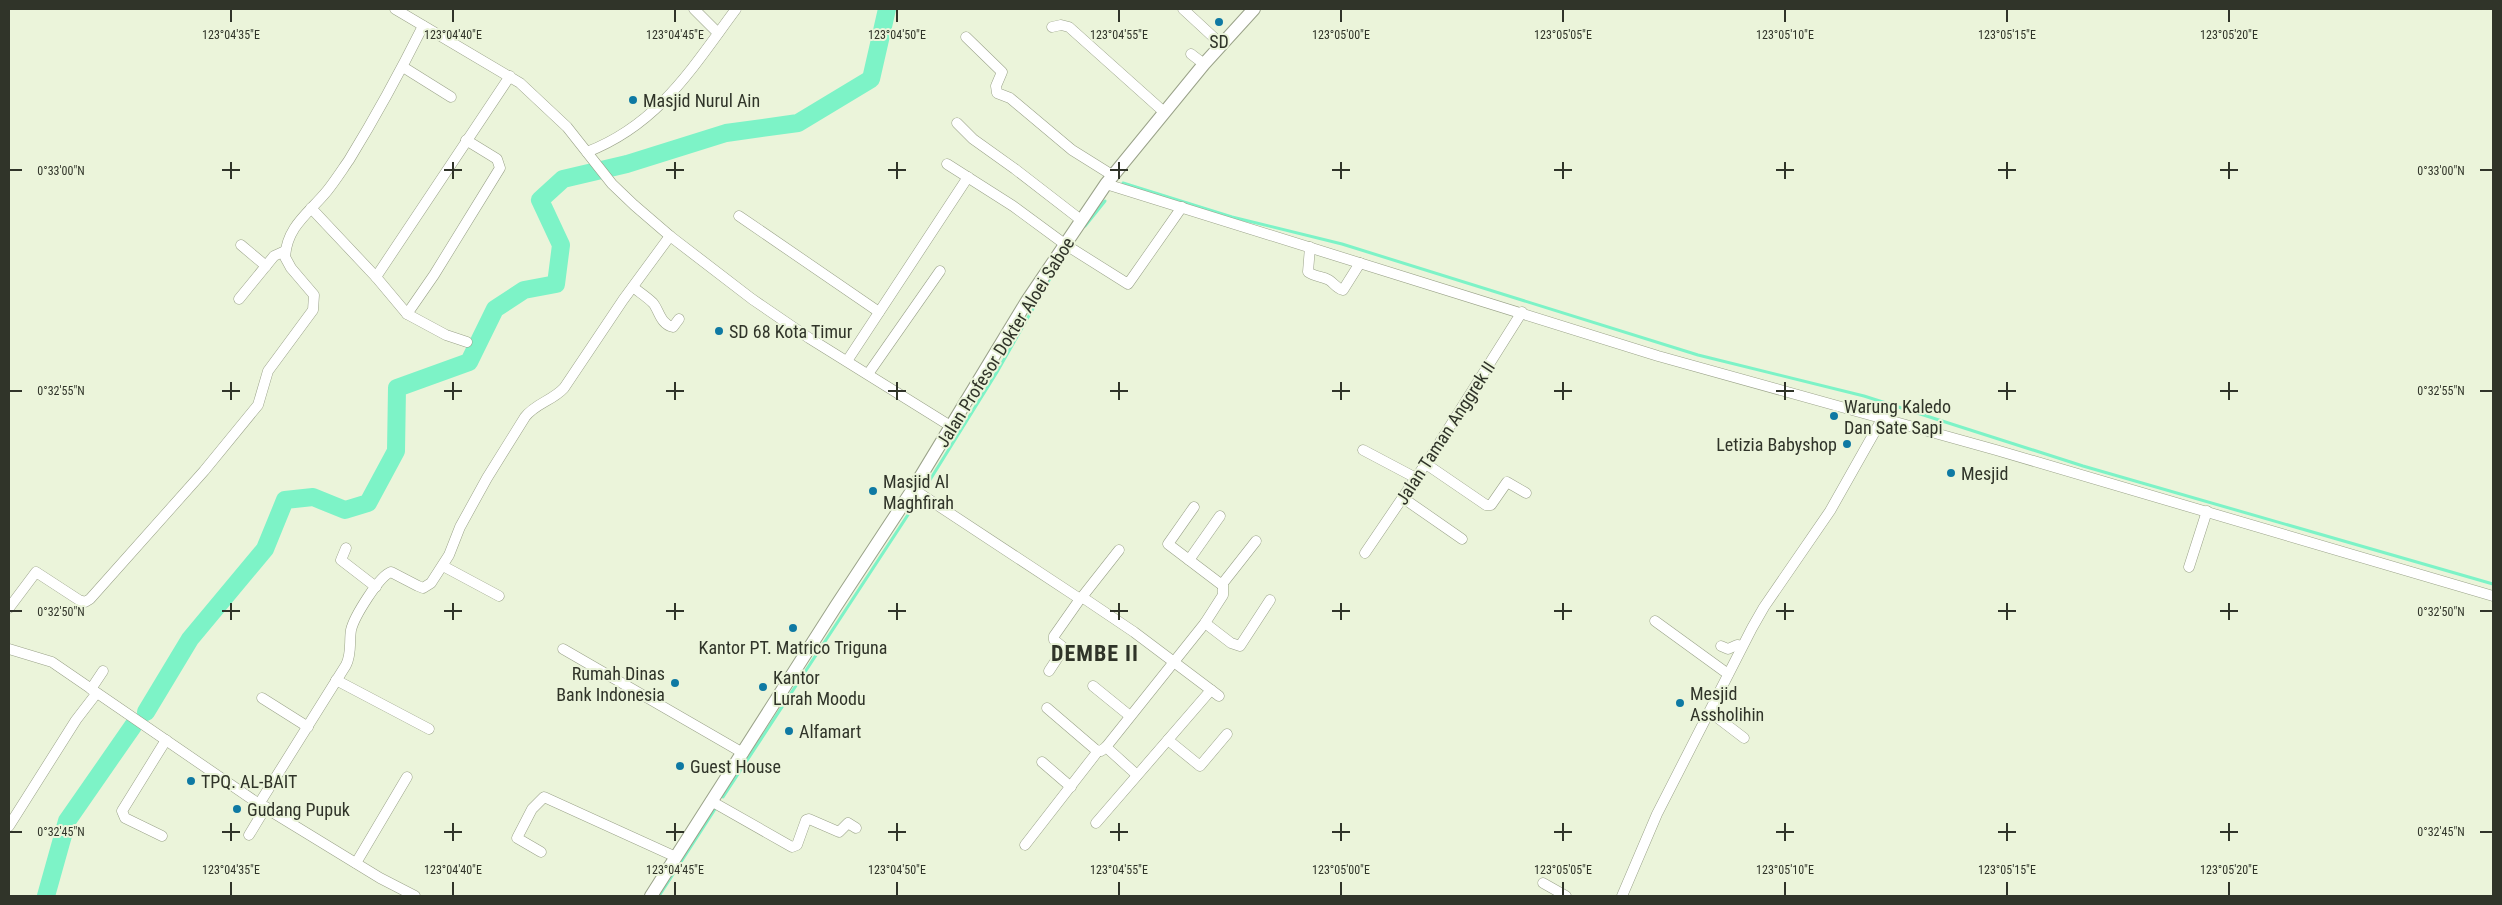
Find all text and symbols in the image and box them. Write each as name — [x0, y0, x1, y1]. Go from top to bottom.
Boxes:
marker: SD — [1213, 16, 1225, 28]
text: 123°04'35"E — [202, 28, 260, 42]
text: 123°04'40"E — [424, 28, 482, 42]
text: 123°04'45"E — [646, 28, 704, 42]
text: 123°04'50"E — [868, 28, 926, 42]
text: 123°04'55"E — [1090, 28, 1148, 42]
text: 123°05'00"E — [1312, 28, 1370, 42]
text: 123°05'05"E — [1534, 28, 1592, 42]
text: 123°05'10"E — [1756, 28, 1814, 42]
text: 123°05'15"E — [1978, 28, 2036, 42]
text: 123°05'20"E — [2200, 28, 2258, 42]
place label: SD — [1209, 31, 1229, 52]
place label: Masjid Nurul Ain — [643, 90, 760, 111]
marker: Masjid Nurul Ain — [627, 94, 639, 106]
text: 0°33'00"N — [37, 164, 85, 178]
text: 0°33'00"N — [2417, 164, 2465, 178]
street label: Jalan Profesor Dokter Aloei Saboe — [932, 233, 1078, 451]
place label: SD 68 Kota Timur — [729, 321, 853, 342]
marker: SD 68 Kota Timur — [713, 325, 725, 337]
street label: Jalan Taman Anggrek II — [1391, 357, 1499, 509]
text: 0°32'55"N — [37, 384, 85, 398]
text: 0°32'55"N — [2417, 384, 2465, 398]
place label: Warung Kaledo Dan Sate Sapi — [1844, 396, 1951, 438]
marker: Warung Kaledo Dan Sate Sapi — [1828, 410, 1840, 422]
place label: Letizia Babyshop — [1716, 434, 1837, 455]
marker: Letizia Babyshop — [1841, 438, 1853, 450]
place label: Mesjid — [1961, 463, 2008, 484]
marker: Mesjid — [1945, 467, 1957, 479]
place label: Masjid Al Maghfirah — [883, 471, 954, 513]
marker: Masjid Al Maghfirah — [867, 485, 879, 497]
text: 0°32'50"N — [37, 605, 85, 619]
text: 0°32'50"N — [2417, 605, 2465, 619]
marker: Kantor PT. Matrico Triguna — [787, 622, 799, 634]
place label: Kantor PT. Matrico Triguna — [699, 637, 887, 658]
district label: DEMBE II — [1051, 641, 1139, 666]
place label: Rumah Dinas Bank Indonesia — [556, 663, 665, 705]
place label: Kantor Lurah Moodu — [773, 667, 866, 709]
marker: Rumah Dinas Bank Indonesia — [669, 677, 681, 689]
marker: Kantor Lurah Moodu — [757, 681, 769, 693]
place label: Mesjid Assholihin — [1690, 683, 1764, 725]
marker: Mesjid Assholihin — [1674, 697, 1686, 709]
place label: Alfamart — [799, 721, 861, 742]
marker: Alfamart — [783, 725, 795, 737]
place label: Guest House — [690, 756, 781, 777]
marker: Guest House — [674, 760, 686, 772]
place label: TPQ. AL-BAIT — [201, 771, 297, 792]
marker: TPQ. AL-BAIT — [185, 775, 197, 787]
place label: Gudang Pupuk — [247, 799, 350, 820]
marker: Gudang Pupuk — [231, 803, 243, 815]
text: 0°32'45"N — [37, 825, 85, 839]
text: 0°32'45"N — [2417, 825, 2465, 839]
text: 123°04'35"E — [202, 863, 260, 877]
text: 123°04'40"E — [424, 863, 482, 877]
text: 123°04'45"E — [646, 863, 704, 877]
text: 123°04'50"E — [868, 863, 926, 877]
text: 123°04'55"E — [1090, 863, 1148, 877]
text: 123°05'00"E — [1312, 863, 1370, 877]
text: 123°05'05"E — [1534, 863, 1592, 877]
text: 123°05'10"E — [1756, 863, 1814, 877]
text: 123°05'15"E — [1978, 863, 2036, 877]
text: 123°05'20"E — [2200, 863, 2258, 877]

